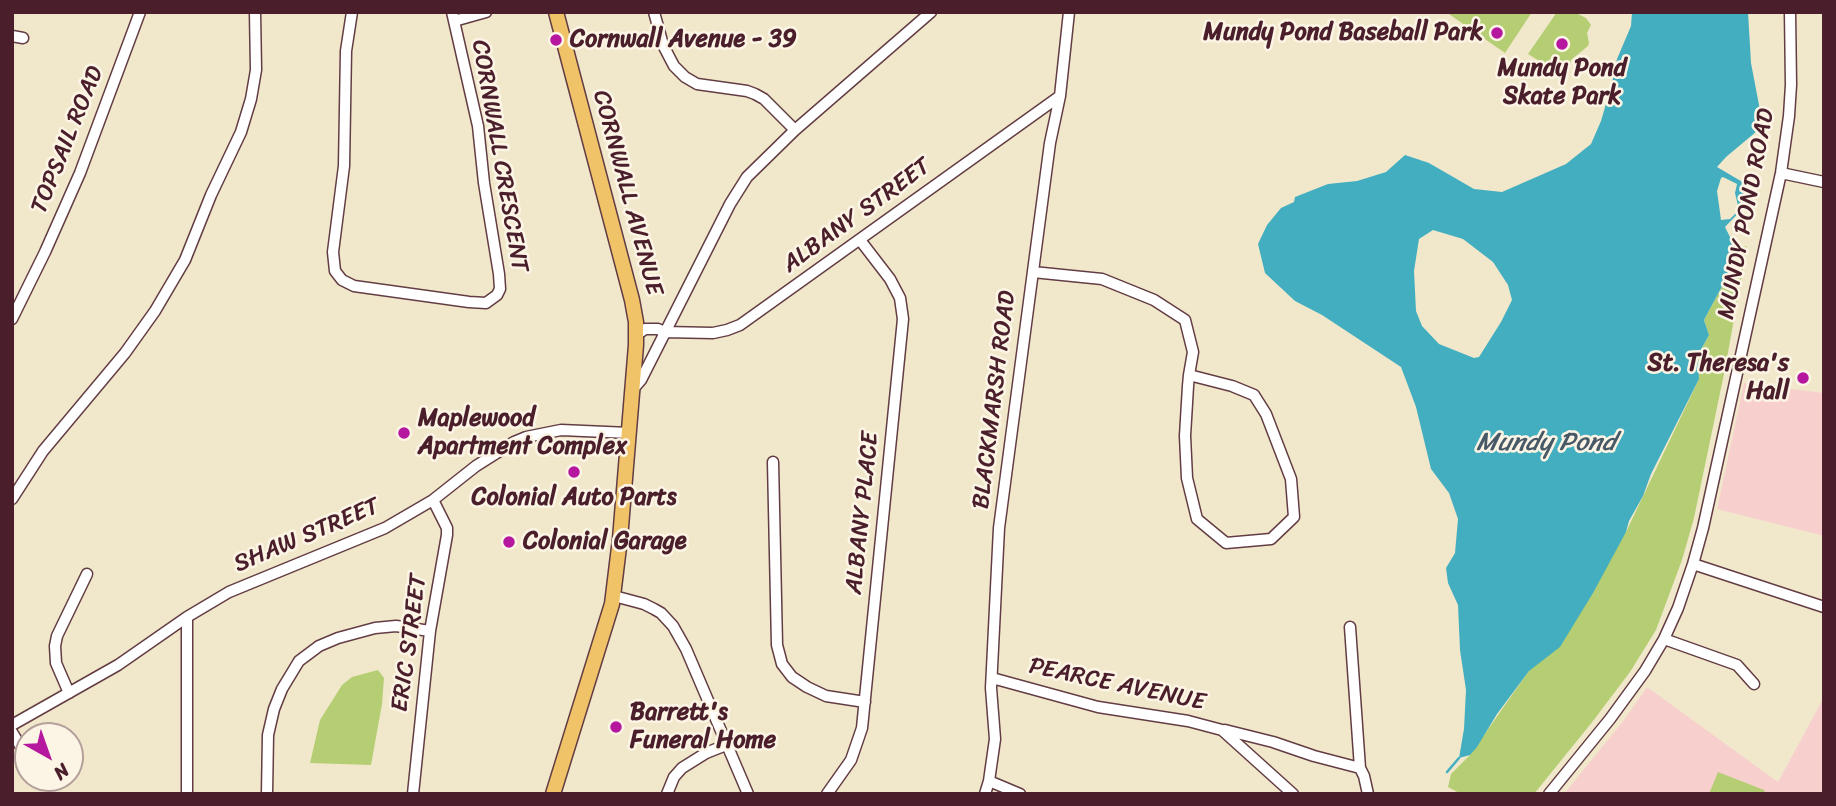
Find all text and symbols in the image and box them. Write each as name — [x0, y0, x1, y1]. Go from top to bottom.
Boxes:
place label: Mundy Pond Baseball Park — [1203, 19, 1483, 47]
marker: Mundy Pond Baseball Park — [1489, 25, 1505, 41]
place label: Cornwall Avenue - 39 — [570, 26, 797, 54]
marker: Cornwall Avenue - 39 — [548, 32, 564, 48]
marker: Mundy Pond Skate Park — [1554, 36, 1570, 52]
street label: CORNWALL CRESCENT — [464, 38, 534, 274]
place label: Mundy Pond Skate Park — [1498, 55, 1626, 111]
street label: TOPSAIL ROAD — [25, 62, 111, 218]
street label: CORNWALL AVENUE — [586, 87, 668, 299]
street label: MUNDY POND ROAD — [1712, 106, 1782, 322]
street label: ALBANY STREET — [777, 153, 937, 279]
street label: BLACKMARSH ROAD — [967, 289, 1023, 511]
place label: St. Theresa's Hall — [1648, 350, 1789, 406]
marker: St. Theresa's Hall — [1795, 370, 1811, 386]
place label: Maplewood Apartment Complex — [418, 405, 627, 461]
marker: Maplewood Apartment Complex — [396, 425, 412, 441]
water label: Mundy Pond — [1476, 427, 1616, 459]
street label: ALBANY PLACE — [840, 430, 886, 596]
marker: Colonial Auto Parts — [566, 464, 582, 480]
place label: Colonial Auto Parts — [471, 484, 677, 512]
street label: SHAW STREET — [230, 492, 384, 580]
place label: Colonial Garage — [523, 528, 686, 556]
marker: Colonial Garage — [501, 534, 517, 550]
street label: ERIC STREET — [386, 572, 434, 714]
street label: PEARCE AVENUE — [1026, 652, 1208, 718]
place label: Barrett's Funeral Home — [630, 699, 776, 755]
marker: Barrett's Funeral Home — [608, 719, 624, 735]
north arrow — [14, 722, 84, 792]
text: N — [46, 755, 77, 789]

